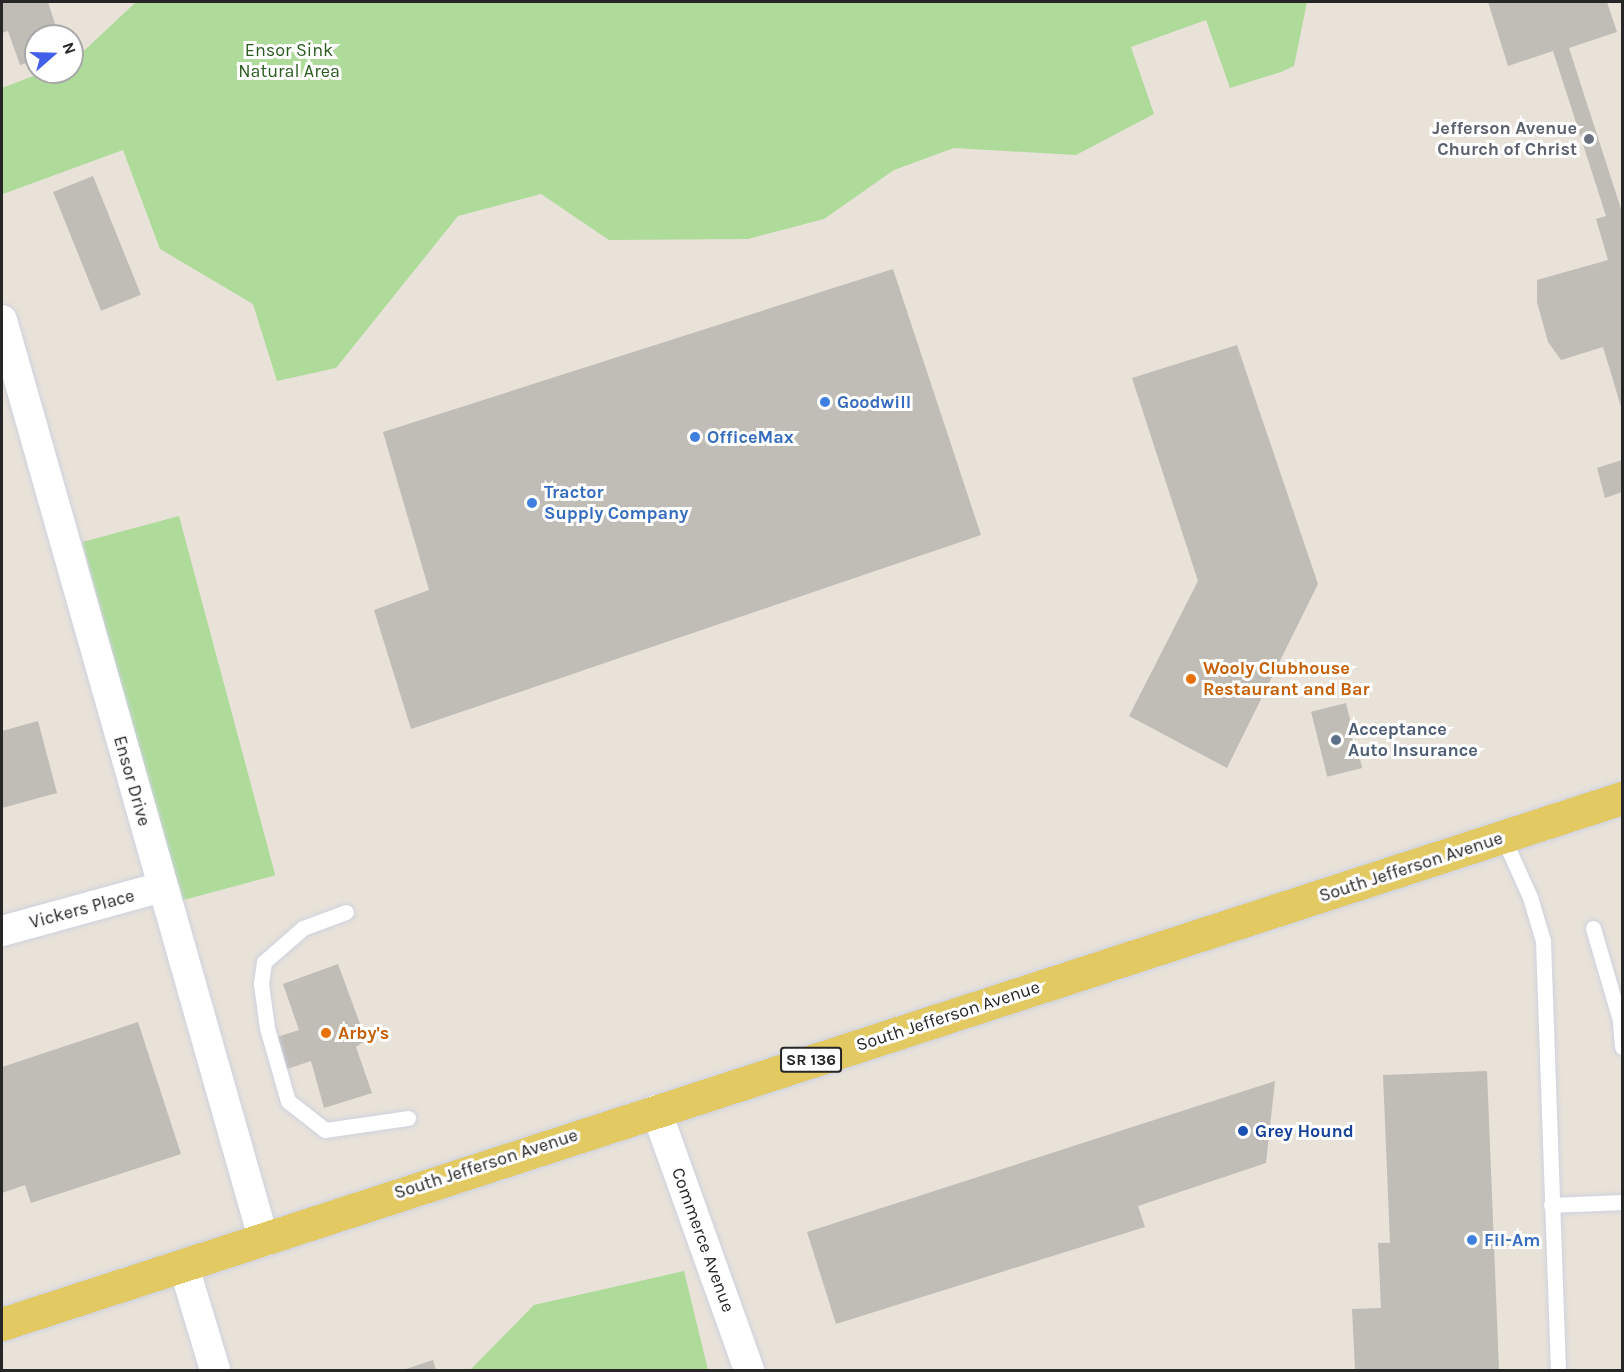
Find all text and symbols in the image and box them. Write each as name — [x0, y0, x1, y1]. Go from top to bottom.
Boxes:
north arrow — [24, 24, 84, 84]
text: N — [59, 40, 80, 57]
park label: Ensor Sink Natural Area — [238, 40, 340, 82]
place label: Jefferson Avenue Church of Christ — [1432, 118, 1577, 160]
marker: Jefferson Avenue Church of Christ — [1582, 132, 1596, 146]
place label: Goodwill — [837, 391, 911, 413]
marker: Goodwill — [818, 395, 832, 409]
place label: OfficeMax — [707, 426, 794, 448]
marker: OfficeMax — [688, 430, 702, 444]
place label: Tractor Supply Company — [544, 482, 688, 524]
marker: Tractor Supply Company — [525, 496, 539, 510]
place label: Wooly Clubhouse Restaurant and Bar — [1203, 658, 1370, 700]
marker: Wooly Clubhouse Restaurant and Bar — [1184, 672, 1198, 686]
place label: Acceptance Auto Insurance — [1348, 719, 1478, 762]
street label: Ensor Drive — [109, 733, 155, 829]
marker: Acceptance Auto Insurance — [1329, 733, 1343, 747]
street label: South Jefferson Avenue — [1316, 827, 1506, 907]
street label: Vickers Place — [27, 885, 137, 933]
street label: South Jefferson Avenue — [853, 976, 1043, 1056]
place label: Arby's — [338, 1022, 389, 1044]
marker: Arby's — [319, 1026, 333, 1040]
road number: SR 136 — [780, 1047, 842, 1073]
place label: Grey Hound — [1255, 1120, 1354, 1142]
street label: South Jefferson Avenue — [391, 1124, 581, 1204]
marker: Grey Hound — [1236, 1124, 1250, 1138]
street label: Commerce Avenue — [667, 1165, 739, 1315]
place label: Fil-Am — [1484, 1229, 1540, 1251]
marker: Fil-Am — [1465, 1233, 1479, 1247]

